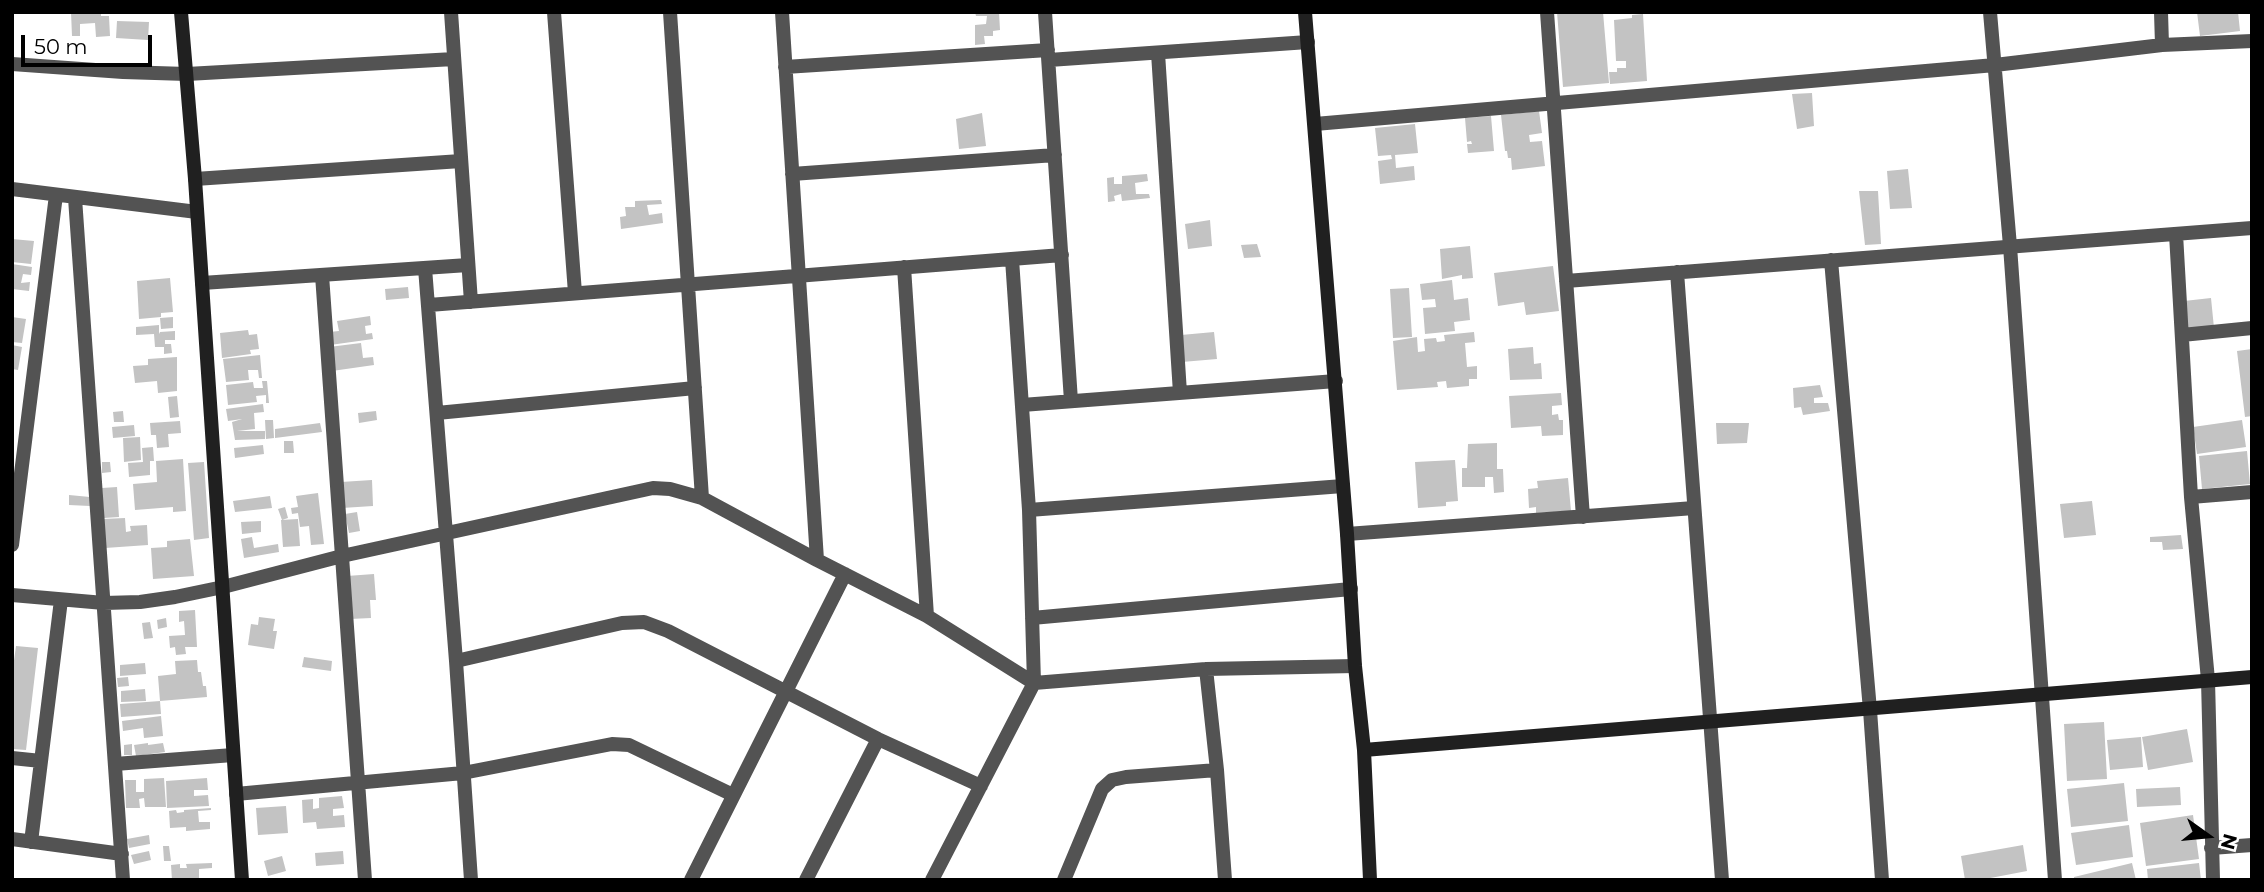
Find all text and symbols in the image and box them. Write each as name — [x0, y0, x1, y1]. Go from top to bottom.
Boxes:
scale bar — [24, 21, 156, 65]
text: 50 m — [34, 34, 88, 59]
north arrow — [2173, 801, 2243, 871]
text: N — [2216, 831, 2242, 852]

